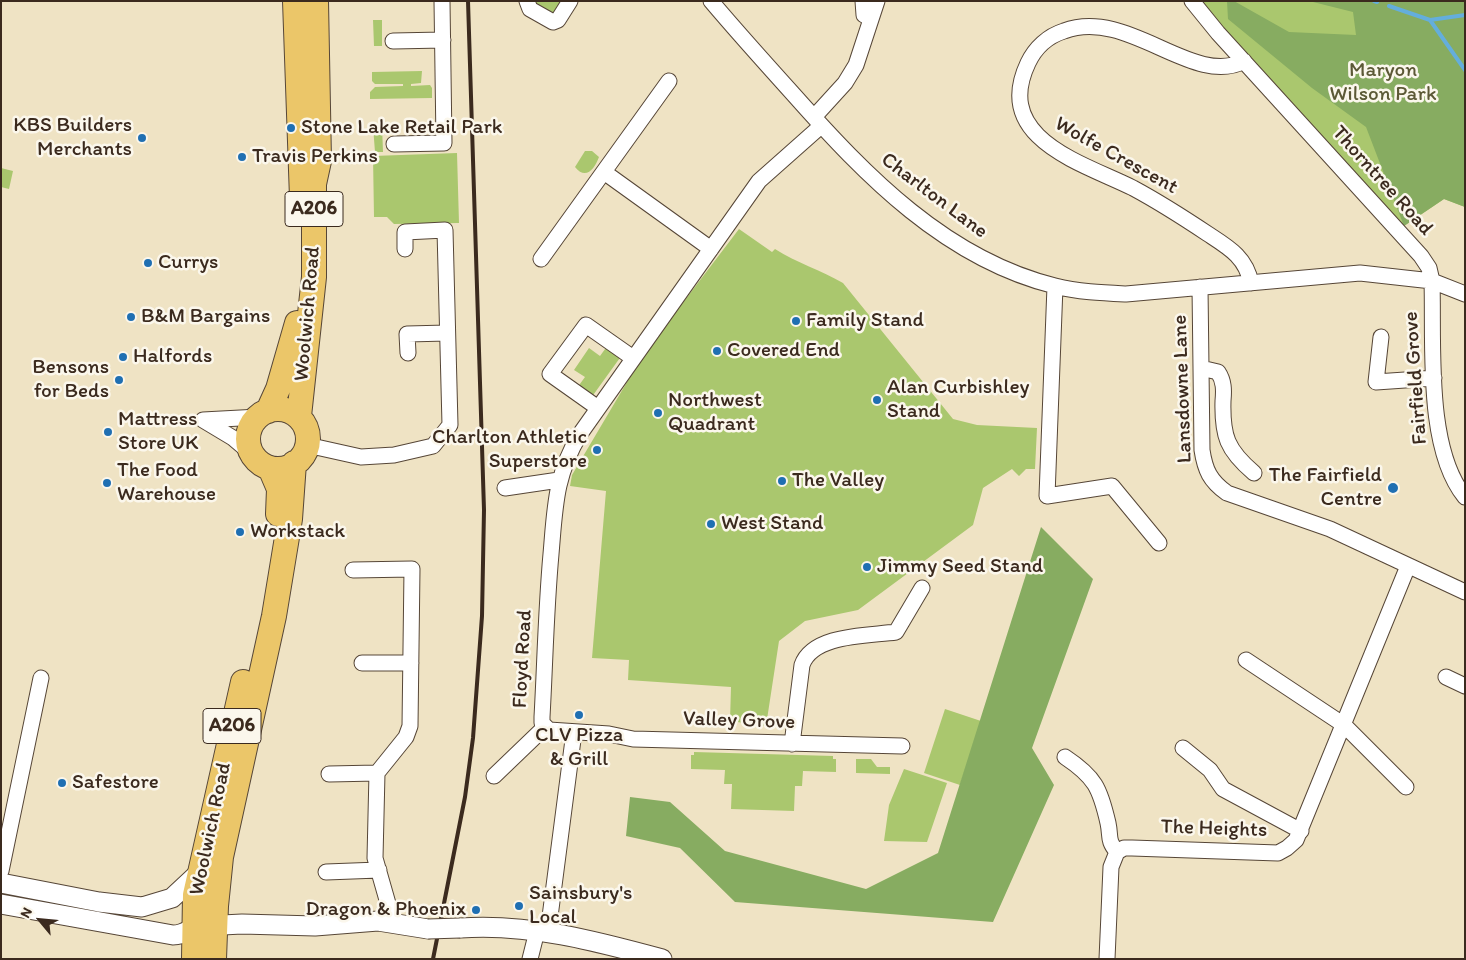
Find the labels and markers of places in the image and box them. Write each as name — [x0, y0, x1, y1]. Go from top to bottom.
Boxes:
place label: KBS Builders Merchants — [13, 113, 132, 163]
place label: Stone Lake Retail Park — [301, 115, 503, 141]
marker: Stone Lake Retail Park — [285, 122, 297, 134]
marker: KBS Builders Merchants — [136, 132, 148, 144]
place label: Travis Perkins — [252, 144, 378, 170]
marker: Travis Perkins — [236, 151, 248, 163]
place label: Currys — [158, 250, 218, 276]
marker: Currys — [142, 257, 154, 269]
place label: B&M Bargains — [141, 304, 270, 330]
place label: Family Stand — [806, 308, 924, 334]
marker: B&M Bargains — [125, 311, 137, 323]
marker: Family Stand — [790, 315, 802, 327]
place label: Covered End — [727, 338, 840, 364]
place label: Halfords — [133, 344, 212, 370]
marker: Covered End — [711, 345, 723, 357]
marker: Halfords — [117, 351, 129, 363]
place label: Bensons for Beds — [32, 355, 109, 405]
marker: Bensons for Beds — [113, 374, 125, 386]
place label: Alan Curbishley Stand — [887, 375, 1030, 425]
place label: Northwest Quadrant — [668, 388, 762, 438]
marker: Alan Curbishley Stand — [871, 394, 883, 406]
place label: Mattress Store UK — [118, 407, 198, 457]
marker: Northwest Quadrant — [652, 407, 664, 419]
place label: Charlton Athletic Superstore — [432, 425, 587, 475]
marker: Mattress Store UK — [102, 426, 114, 438]
marker: Charlton Athletic Superstore — [591, 444, 603, 456]
place label: The Food Warehouse — [117, 458, 216, 508]
place label: The Fairfield Centre — [1269, 463, 1382, 513]
place label: The Valley — [792, 468, 884, 494]
marker: The Valley — [776, 475, 788, 487]
marker: The Food Warehouse — [101, 477, 113, 489]
marker: The Fairfield Centre — [1386, 481, 1400, 495]
place label: West Stand — [721, 511, 823, 537]
marker: West Stand — [705, 518, 717, 530]
place label: Workstack — [250, 519, 345, 545]
marker: Workstack — [234, 526, 246, 538]
place label: Jimmy Seed Stand — [877, 554, 1043, 580]
marker: Jimmy Seed Stand — [861, 561, 873, 573]
marker: CLV Pizza & Grill — [573, 709, 585, 721]
place label: CLV Pizza & Grill — [535, 723, 623, 773]
place label: Safestore — [72, 770, 159, 796]
marker: Safestore — [56, 777, 68, 789]
place label: Sainsbury's Local — [529, 881, 633, 931]
place label: Dragon & Phoenix — [306, 897, 466, 923]
marker: Sainsbury's Local — [513, 900, 525, 912]
marker: Dragon & Phoenix — [470, 904, 482, 916]

